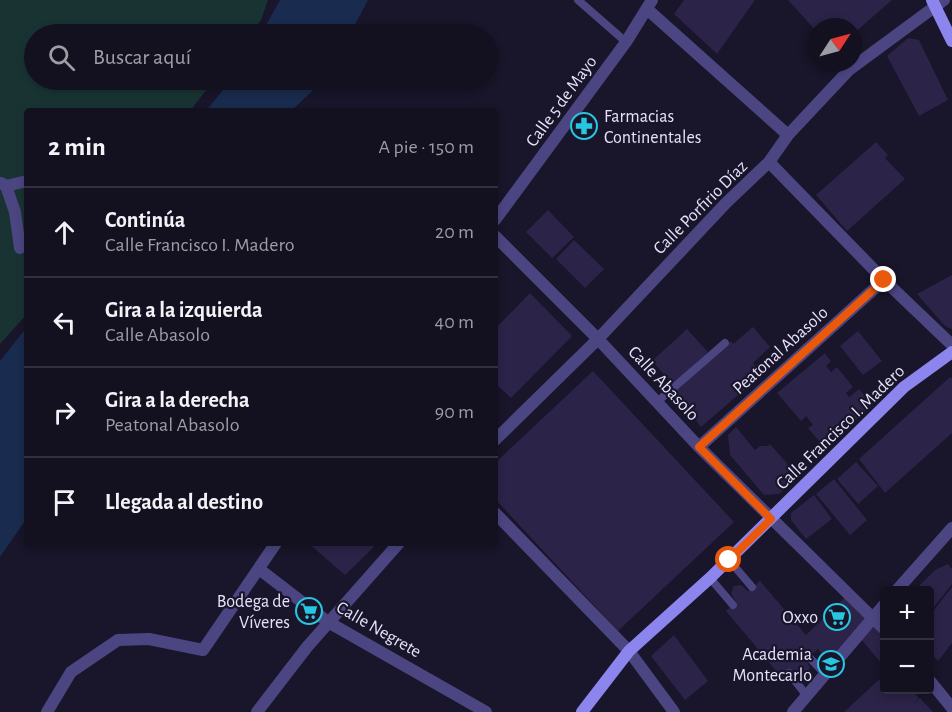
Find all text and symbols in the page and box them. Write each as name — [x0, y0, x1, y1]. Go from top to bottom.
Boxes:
north arrow — [808, 18, 862, 72]
search box — [24, 24, 498, 90]
icon: search — [45, 41, 78, 74]
text: Buscar aquí — [93, 46, 191, 68]
street label: Calle 5 de Mayo — [523, 53, 601, 150]
place label: Farmacias Continentales — [604, 108, 701, 147]
pharmacy icon: Farmacias Continentales — [569, 111, 599, 141]
text: 2 min — [48, 134, 106, 160]
text: A pie · 150 m — [379, 137, 474, 157]
street label: Calle Porfirio Díaz — [650, 157, 751, 258]
text: Continúa — [105, 209, 185, 231]
icon: ahead — [48, 216, 81, 249]
text: 20 m — [435, 222, 474, 242]
text: Calle Francisco I. Madero — [105, 235, 295, 255]
route end — [870, 266, 896, 292]
text: Gira a la izquierda — [105, 299, 263, 321]
street label: Peatonal Abasolo — [730, 303, 832, 398]
icon: left — [48, 306, 81, 339]
text: 40 m — [435, 312, 474, 332]
text: Calle Abasolo — [105, 325, 210, 345]
street label: Calle Abasolo — [624, 343, 702, 425]
street label: Calle Francisco I. Madero — [773, 362, 908, 493]
text: Gira a la derecha — [105, 389, 250, 411]
icon: right — [48, 396, 81, 429]
text: 90 m — [435, 402, 474, 422]
text: Peatonal Abasolo — [105, 415, 240, 435]
icon: arrive — [48, 486, 81, 519]
text: Llegada al destino — [105, 491, 263, 513]
route start — [715, 546, 741, 572]
map controls — [880, 586, 934, 694]
button: + — [880, 586, 934, 640]
place label: Bodega de Víveres — [217, 593, 290, 632]
supermarket icon: Bodega de Víveres — [294, 596, 324, 626]
street label: Calle Negrete — [333, 598, 424, 661]
supermarket icon: Oxxo — [822, 602, 852, 632]
place label: Oxxo — [782, 609, 818, 627]
button: − — [880, 640, 934, 694]
place label: Academia Montecarlo — [732, 646, 812, 685]
school or university icon: Academia Montecarlo — [816, 649, 846, 679]

